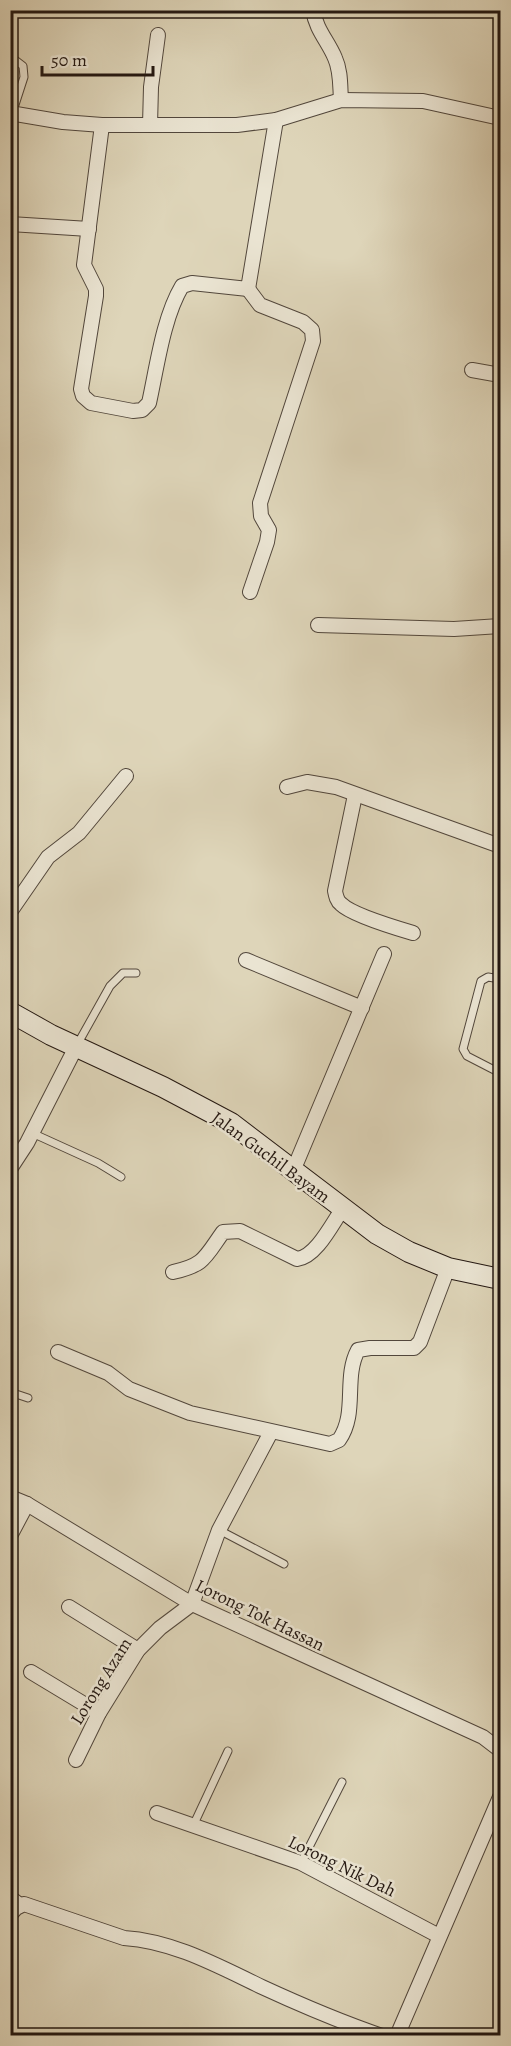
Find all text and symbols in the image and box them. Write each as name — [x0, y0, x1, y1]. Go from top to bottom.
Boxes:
scale bar — [42, 39, 153, 77]
text: 50 m — [51, 48, 87, 72]
street label: Jalan Guchil Bayam — [207, 1106, 335, 1208]
street label: Lorong Tok Hassan — [191, 1573, 329, 1657]
street label: Lorong Azam — [65, 1633, 137, 1729]
street label: Lorong Nik Dah — [284, 1830, 400, 1903]

